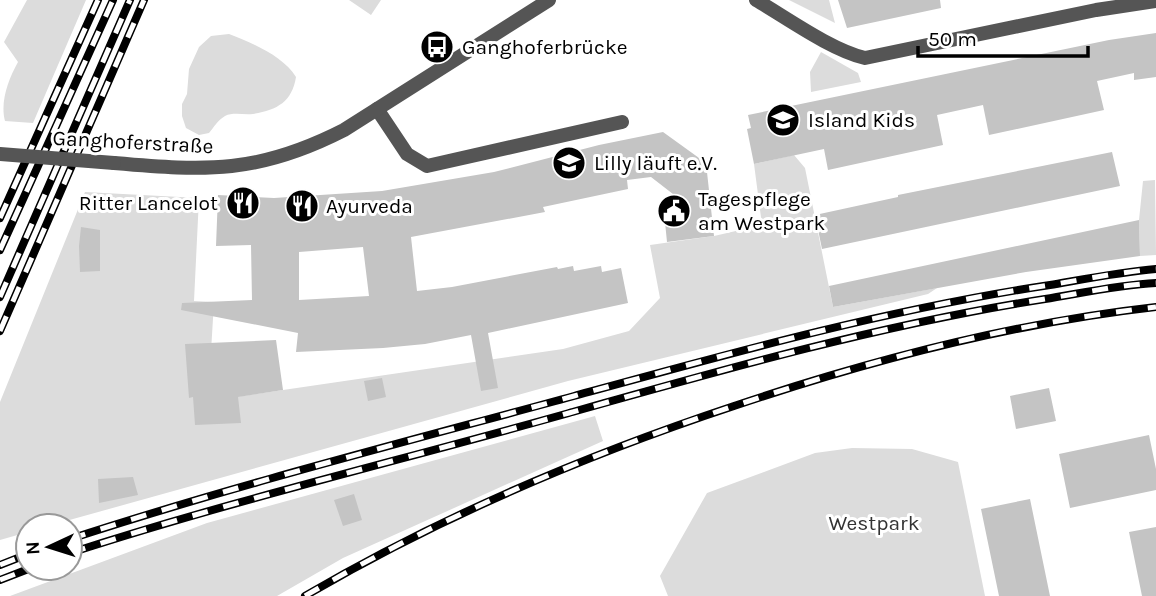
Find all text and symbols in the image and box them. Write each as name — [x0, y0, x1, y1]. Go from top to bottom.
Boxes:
scale bar — [918, 14, 1088, 58]
text: 50 m — [928, 27, 977, 51]
bus stop icon: Ganghoferbrücke — [418, 28, 456, 66]
place label: Ganghoferbrücke — [462, 35, 628, 59]
school or university icon: Island Kids — [764, 101, 802, 139]
place label: Island Kids — [808, 108, 915, 132]
street label: Ganghoferstraße — [52, 126, 214, 158]
school or university icon: Lilly läuft e.V. — [550, 144, 588, 182]
place label: Lilly läuft e.V. — [594, 151, 717, 175]
restaurant icon: Ritter Lancelot — [224, 184, 262, 222]
restaurant icon: Ayurveda — [283, 187, 321, 225]
place label: Tagespflege am Westpark — [698, 187, 825, 235]
place label: Ritter Lancelot — [79, 191, 218, 215]
public building icon: Tagespflege am Westpark — [655, 192, 693, 230]
place label: Ayurveda — [326, 194, 413, 218]
park label: Westpark — [828, 511, 920, 535]
north arrow — [14, 512, 84, 582]
text: N — [22, 541, 44, 556]

